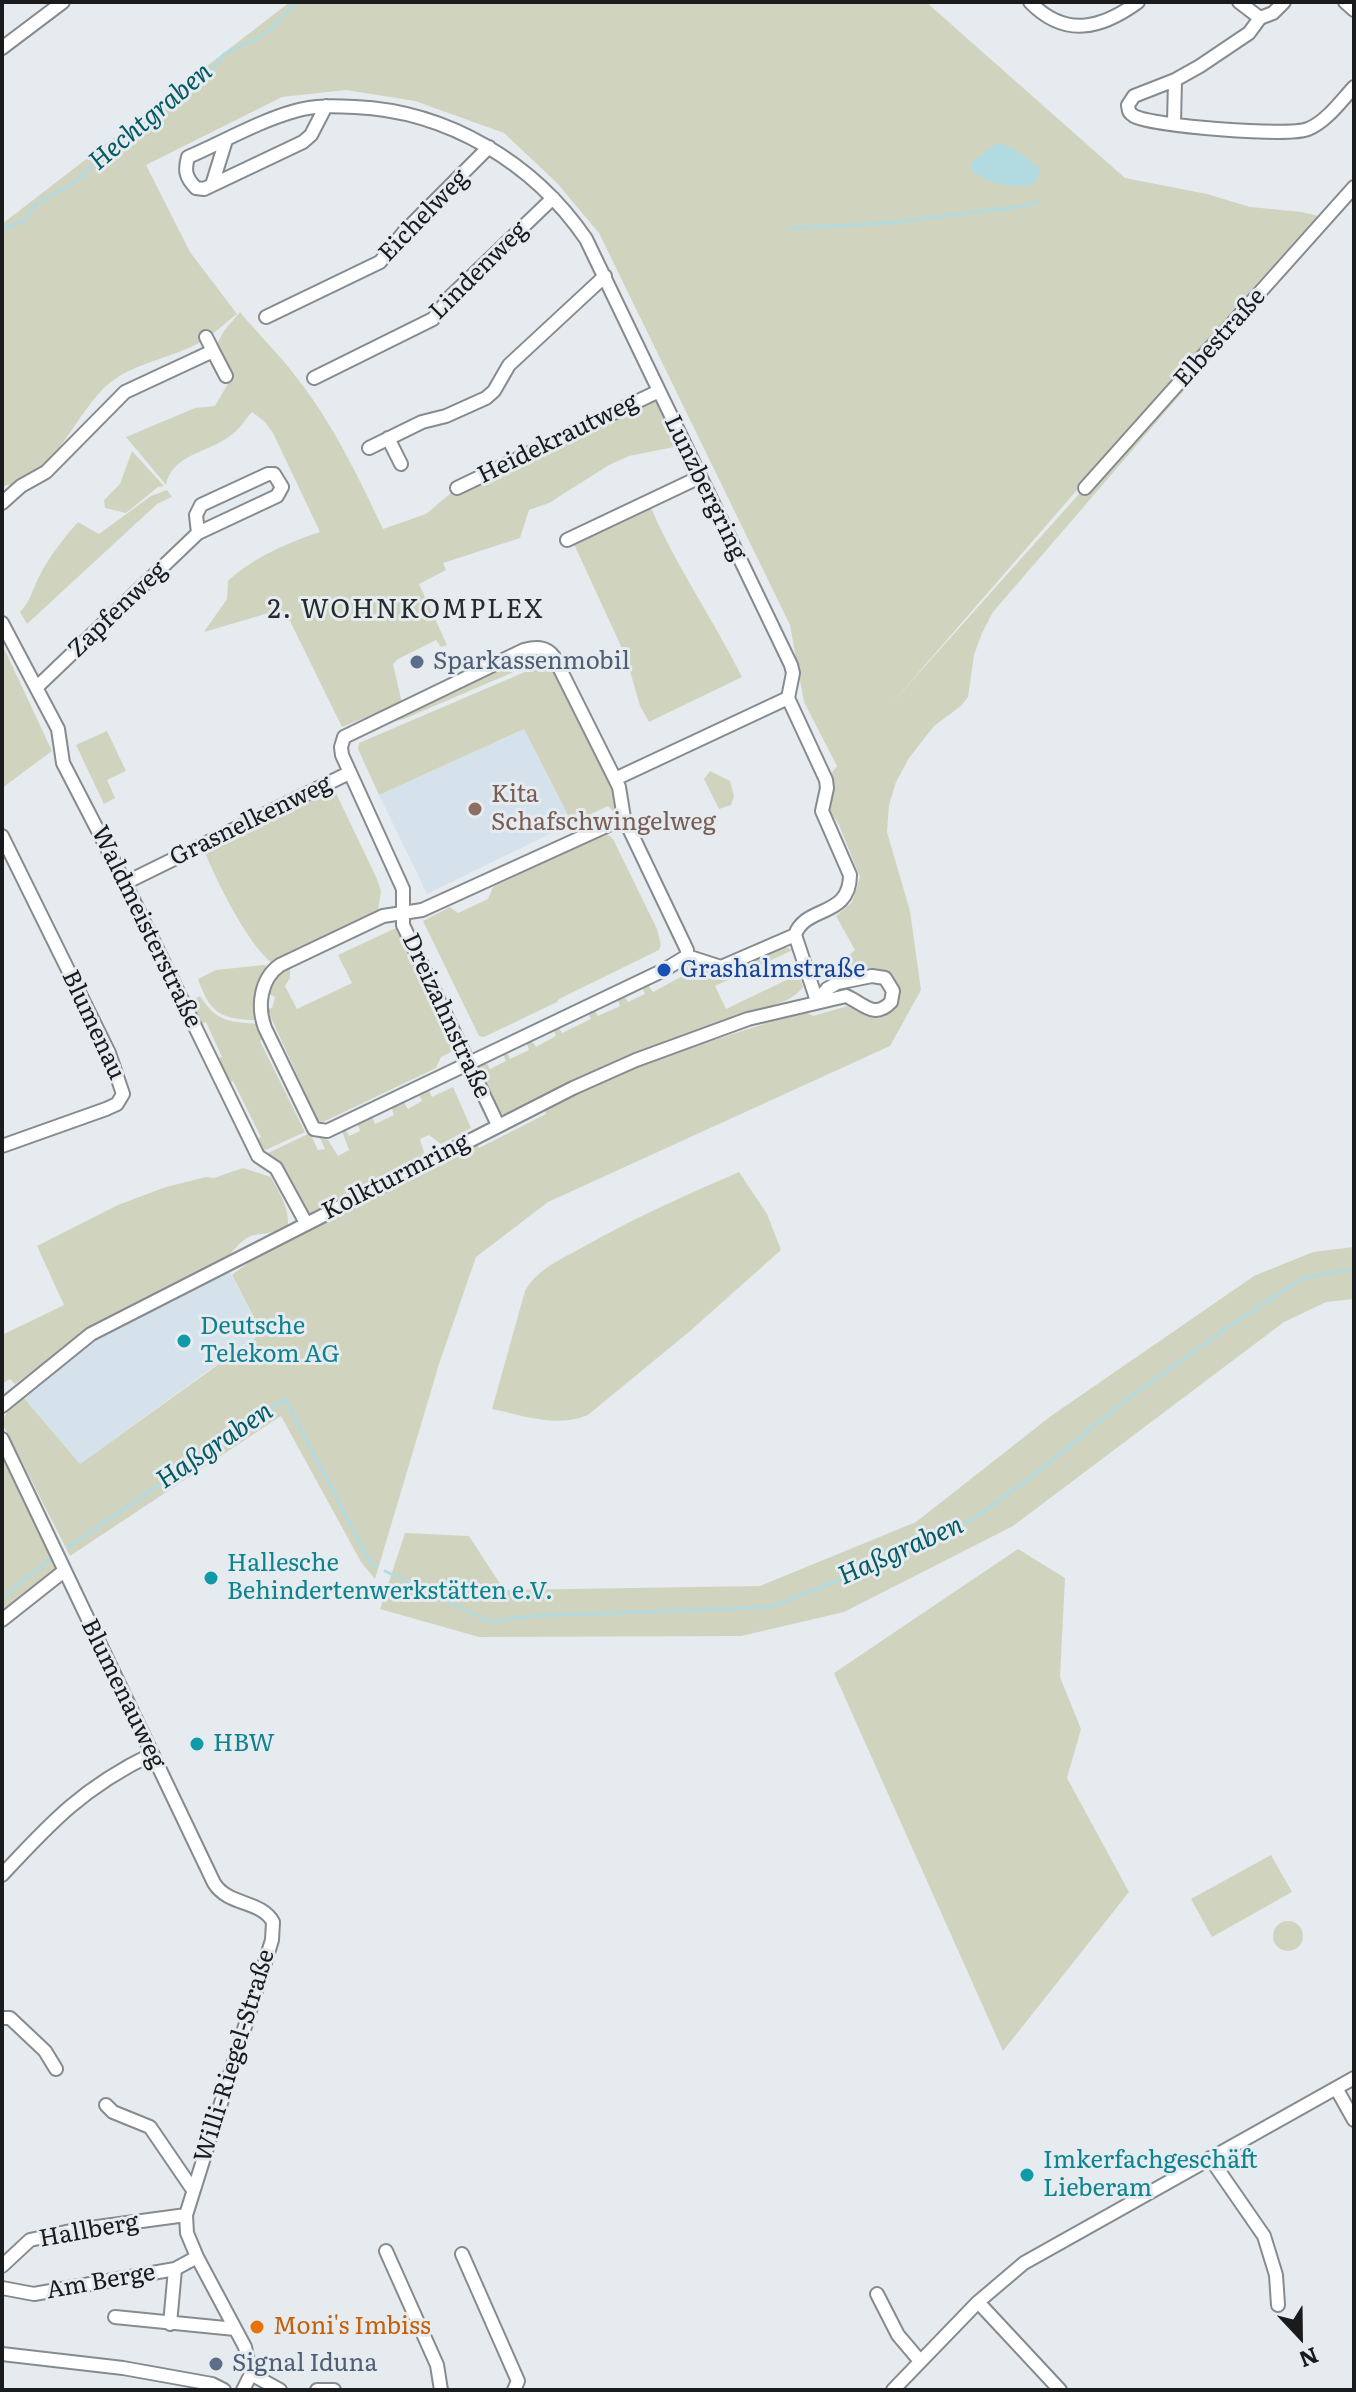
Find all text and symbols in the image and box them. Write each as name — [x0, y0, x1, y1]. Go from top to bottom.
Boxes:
water label: Hechtgraben — [83, 57, 219, 177]
street label: Eichelweg — [373, 164, 475, 268]
street label: Lindenweg — [424, 216, 534, 326]
street label: Elbestraße — [1168, 283, 1272, 393]
street label: Heidekrautweg — [473, 388, 643, 490]
street label: Lunzbergring — [657, 411, 753, 565]
street label: Zapfenweg — [63, 556, 173, 664]
district label: 2. WOHNKOMPLEX — [267, 594, 545, 626]
place label: Sparkassenmobil — [433, 648, 630, 676]
marker: Sparkassenmobil — [408, 653, 426, 671]
street label: Grasnelkenweg — [165, 769, 337, 873]
place label: Kita Schafschwingelweg — [491, 781, 716, 837]
marker: Kita Schafschwingelweg — [466, 800, 484, 818]
street label: Waldmeisterstraße — [85, 821, 207, 1033]
street label: Dreizahnstraße — [395, 929, 497, 1103]
place label: Grashalmstraße — [680, 956, 865, 984]
marker: Grashalmstraße — [655, 961, 673, 979]
street label: Blumenau — [55, 966, 131, 1084]
street label: Kolkturmring — [317, 1127, 475, 1227]
place label: Deutsche Telekom AG — [200, 1313, 339, 1369]
marker: Deutsche Telekom AG — [175, 1332, 193, 1350]
water label: Haßgraben — [151, 1396, 279, 1496]
water label: Haßgraben — [834, 1510, 968, 1592]
place label: Hallesche Behindertenwerkstätten e.V. — [227, 1550, 553, 1606]
marker: Hallesche Behindertenwerkstätten e.V. — [202, 1569, 220, 1587]
street label: Blumenauweg — [74, 1614, 172, 1774]
place label: HBW — [213, 1730, 275, 1758]
marker: HBW — [188, 1735, 206, 1753]
street label: Willi-Riegel-Straße — [189, 1946, 281, 2166]
place label: Imkerfachgeschäft Lieberam — [1043, 2147, 1258, 2203]
marker: Imkerfachgeschäft Lieberam — [1018, 2166, 1036, 2184]
street label: Hallberg — [37, 2208, 141, 2254]
street label: Am Berge — [44, 2258, 158, 2306]
north arrow — [1260, 2296, 1340, 2376]
place label: Moni's Imbiss — [273, 2313, 431, 2341]
marker: Moni's Imbiss — [248, 2318, 266, 2336]
text: N — [1294, 2340, 1324, 2377]
place label: Signal Iduna — [232, 2350, 377, 2378]
marker: Signal Iduna — [207, 2355, 225, 2373]

